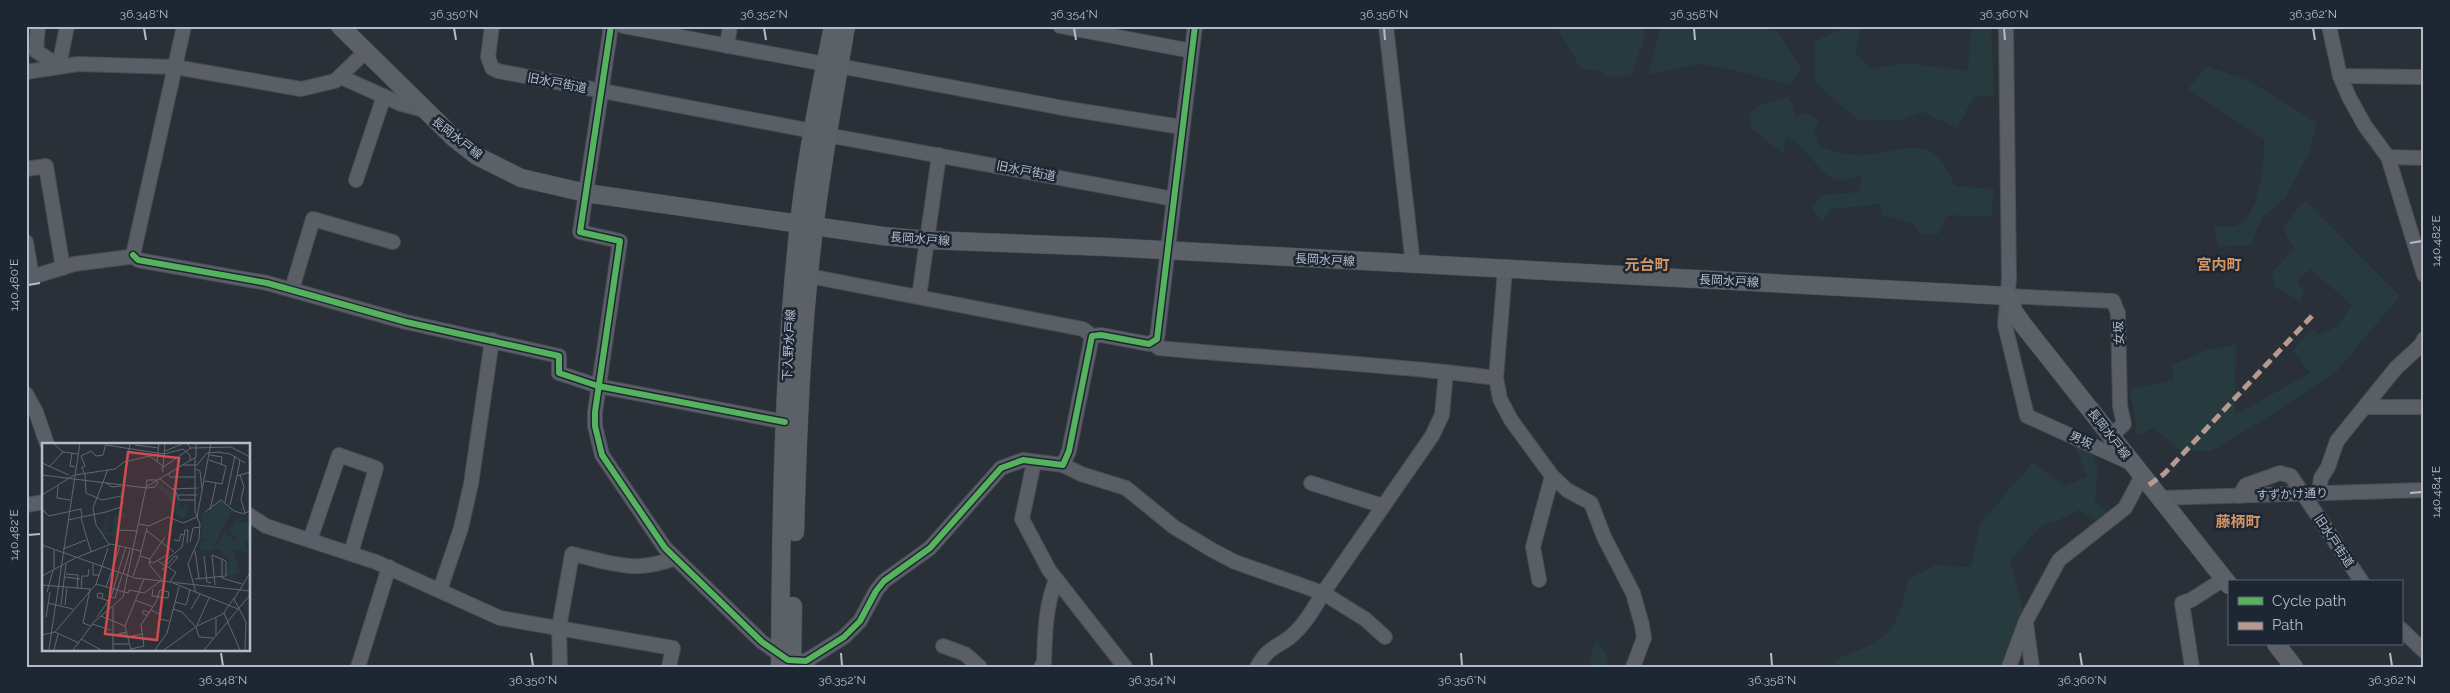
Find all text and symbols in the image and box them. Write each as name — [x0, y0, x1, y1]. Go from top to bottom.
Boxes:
text: 36.348°N — [120, 7, 168, 21]
text: 36.350°N — [430, 7, 478, 21]
text: 36.352°N — [740, 7, 788, 21]
text: 36.354°N — [1050, 7, 1098, 21]
text: 36.356°N — [1360, 7, 1408, 21]
text: 36.358°N — [1670, 7, 1718, 21]
text: 36.360°N — [1979, 7, 2029, 21]
text: 36.362°N — [2289, 7, 2337, 21]
street label: 旧水戸街道 — [526, 70, 588, 96]
street label: 長岡水戸線 — [429, 114, 485, 162]
street label: 旧水戸街道 — [995, 158, 1057, 184]
text: 140.482°E — [2429, 215, 2443, 267]
street label: 長岡水戸線 — [890, 230, 950, 248]
street label: 長岡水戸線 — [1295, 251, 1355, 269]
district label: 元台町 — [1624, 256, 1670, 274]
district label: 宮内町 — [2196, 256, 2242, 274]
text: 140.480°E — [7, 259, 21, 311]
street label: 長岡水戸線 — [1699, 272, 1759, 290]
street label: 下入野水戸線 — [780, 309, 798, 381]
street label: 女坂 — [2111, 321, 2127, 345]
street label: 長岡水戸線 — [2085, 406, 2133, 462]
street label: 男坂 — [2067, 429, 2095, 451]
inset map — [42, 443, 250, 650]
text: 140.484°E — [2429, 466, 2443, 518]
street label: すずかけ通り — [2256, 486, 2328, 502]
text: 140.482°E — [7, 509, 21, 561]
street label: 旧水戸街道 — [2311, 512, 2357, 570]
district label: 藤柄町 — [2215, 513, 2261, 531]
legend — [2228, 580, 2402, 646]
text: Cycle path — [2272, 592, 2346, 610]
text: Path — [2272, 616, 2303, 634]
text: 36.348°N — [199, 673, 247, 687]
text: 36.350°N — [509, 673, 557, 687]
text: 36.352°N — [818, 673, 866, 687]
text: 36.354°N — [1128, 673, 1176, 687]
text: 36.356°N — [1438, 673, 1486, 687]
text: 36.358°N — [1748, 673, 1796, 687]
text: 36.360°N — [2057, 673, 2107, 687]
text: 36.362°N — [2368, 673, 2416, 687]

